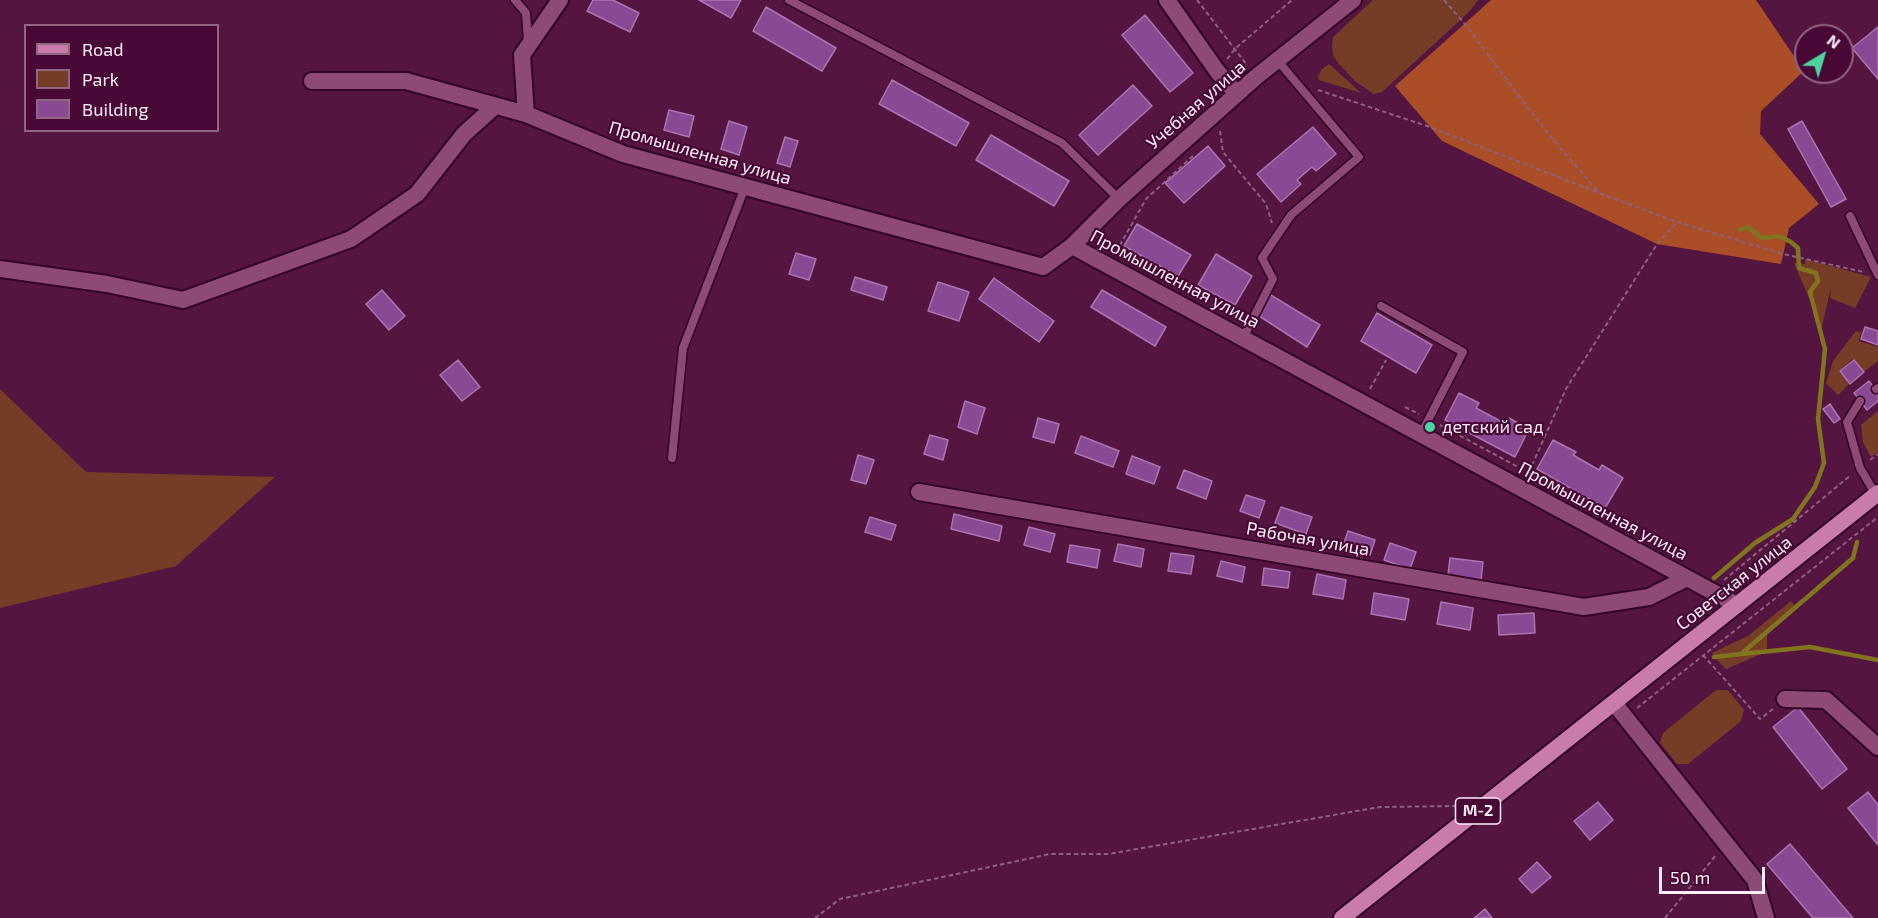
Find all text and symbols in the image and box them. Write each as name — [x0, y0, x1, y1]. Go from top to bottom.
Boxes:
legend — [24, 24, 219, 132]
north arrow — [1794, 24, 1854, 84]
text: N — [1824, 30, 1845, 52]
text: Road — [82, 38, 123, 60]
street label: Учебная улица — [1142, 56, 1250, 154]
text: Park — [82, 68, 119, 90]
text: Building — [82, 98, 149, 120]
street label: Промышленная улица — [606, 117, 794, 189]
street label: Промышленная улица — [1087, 225, 1263, 333]
place label: детский сад — [1442, 416, 1544, 438]
marker: детский сад — [1423, 420, 1437, 434]
street label: Промышленная улица — [1515, 457, 1691, 565]
street label: Рабочая улица — [1245, 518, 1371, 560]
street label: Советская улица — [1672, 531, 1796, 635]
road number: М-2 — [1456, 798, 1500, 824]
scale bar — [1662, 855, 1768, 893]
text: 50 m — [1670, 866, 1710, 888]

